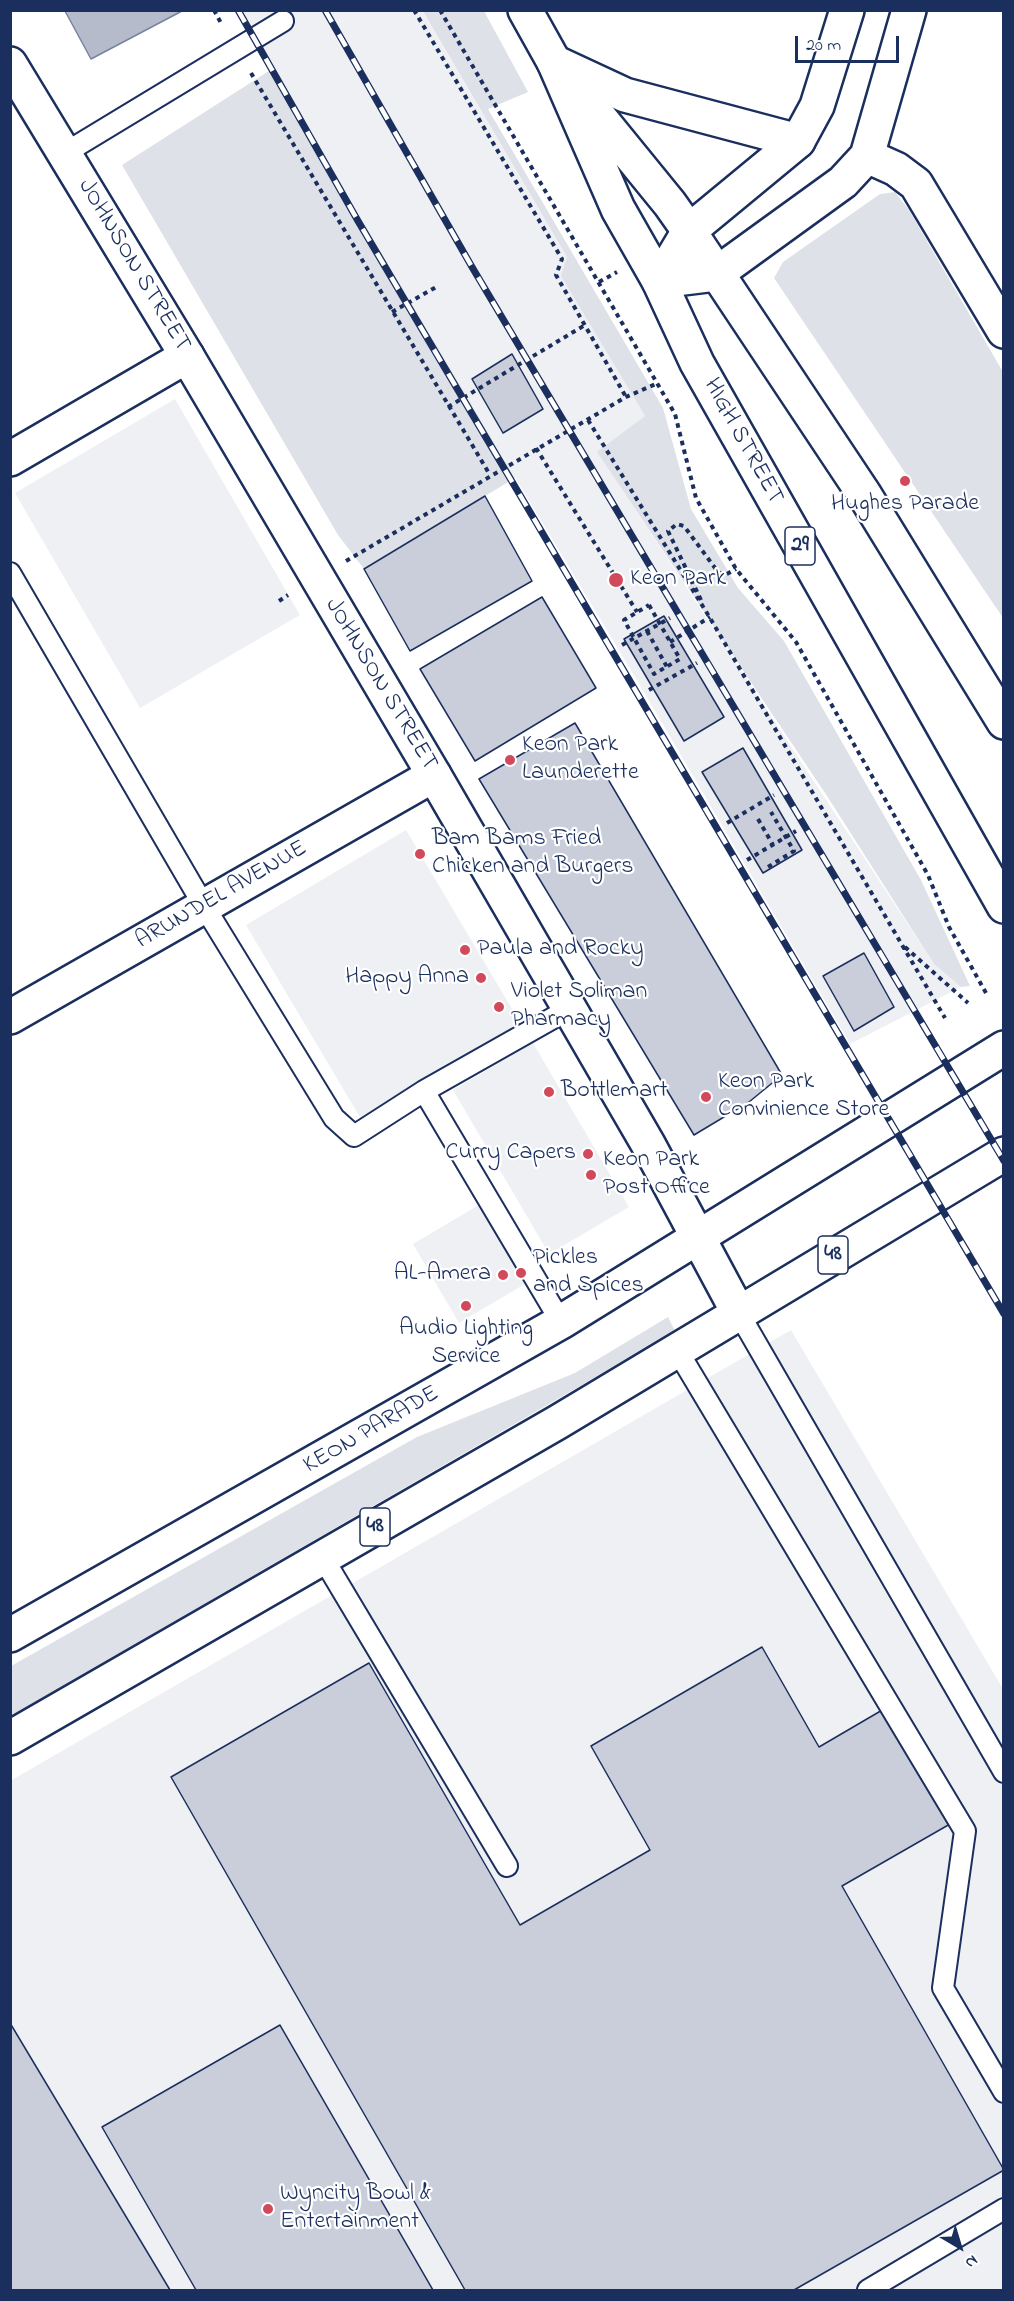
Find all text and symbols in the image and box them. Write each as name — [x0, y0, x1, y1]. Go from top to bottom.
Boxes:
scale bar — [798, 24, 902, 62]
text: 20 m — [806, 33, 841, 59]
street label: JOHNSON STREET — [70, 174, 196, 358]
street label: HIGH STREET — [696, 374, 788, 510]
marker: Hughes Parade — [898, 474, 912, 488]
place label: Hughes Parade — [831, 491, 979, 519]
road number: 29 — [785, 527, 815, 565]
place label: Keon Park — [630, 566, 726, 594]
marker: Keon Park — [607, 571, 625, 589]
street label: JOHNSON STREET — [317, 593, 443, 777]
place label: Keon Park Launderette — [522, 732, 639, 788]
marker: Keon Park Launderette — [503, 753, 517, 767]
place label: Bam Bams Fried Chicken and Burgers — [432, 826, 633, 882]
street label: ARUNDEL AVENUE — [131, 835, 313, 957]
marker: Bam Bams Fried Chicken and Burgers — [413, 847, 427, 861]
place label: Paula and Rocky — [477, 936, 644, 964]
marker: Paula and Rocky — [458, 943, 472, 957]
place label: Happy Anna — [345, 964, 469, 992]
marker: Happy Anna — [474, 971, 488, 985]
place label: Violet Soliman Pharmacy — [511, 979, 647, 1035]
marker: Violet Soliman Pharmacy — [492, 1000, 506, 1014]
place label: Keon Park Convinience Store — [718, 1069, 889, 1125]
place label: Bottlemart — [561, 1078, 668, 1106]
marker: Bottlemart — [542, 1085, 556, 1099]
marker: Keon Park Convinience Store — [699, 1090, 713, 1104]
place label: Curry Capers — [445, 1140, 576, 1168]
marker: Curry Capers — [581, 1147, 595, 1161]
place label: Keon Park Post Office — [603, 1147, 710, 1203]
marker: Keon Park Post Office — [584, 1168, 598, 1182]
road number: 48 — [818, 1236, 848, 1274]
place label: Pickles and Spices — [533, 1245, 644, 1301]
place label: AL-Amera — [394, 1261, 491, 1289]
marker: Pickles and Spices — [514, 1266, 528, 1280]
marker: AL-Amera — [496, 1268, 510, 1282]
marker: Audio Lighting Service — [459, 1299, 473, 1313]
place label: Audio Lighting Service — [399, 1316, 533, 1372]
street label: KEON PARADE — [299, 1381, 445, 1481]
road number: 48 — [360, 1508, 390, 1546]
place label: Wyncity Bowl & Entertainment — [280, 2181, 431, 2237]
marker: Wyncity Bowl & Entertainment — [261, 2202, 275, 2216]
north arrow — [930, 2217, 990, 2277]
text: N — [959, 2248, 983, 2274]

